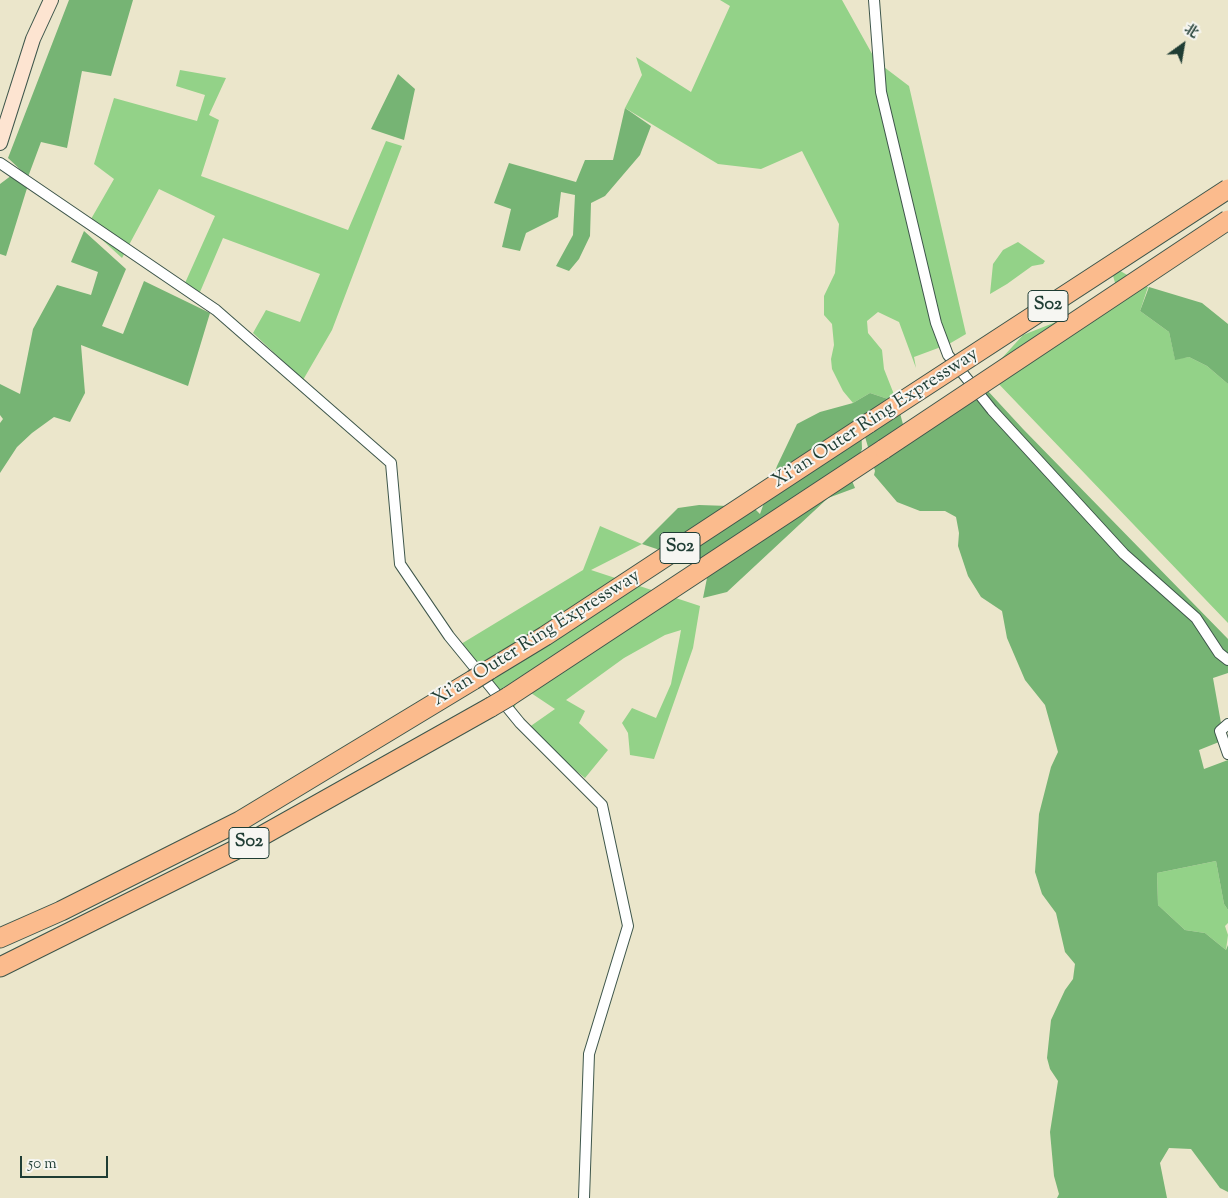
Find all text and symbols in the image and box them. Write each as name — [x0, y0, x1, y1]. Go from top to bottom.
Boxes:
north arrow — [1158, 20, 1208, 70]
text: 北 — [1180, 20, 1202, 44]
road number: S02 — [1028, 290, 1068, 322]
street label: Xi'an Outer Ring Expressway — [769, 344, 983, 494]
road number: S02 — [660, 532, 700, 564]
street label: Xi'an Outer Ring Expressway — [429, 566, 645, 712]
road number: S02 — [229, 828, 269, 858]
scale bar — [22, 1146, 110, 1178]
text: 50 m — [28, 1154, 57, 1175]

